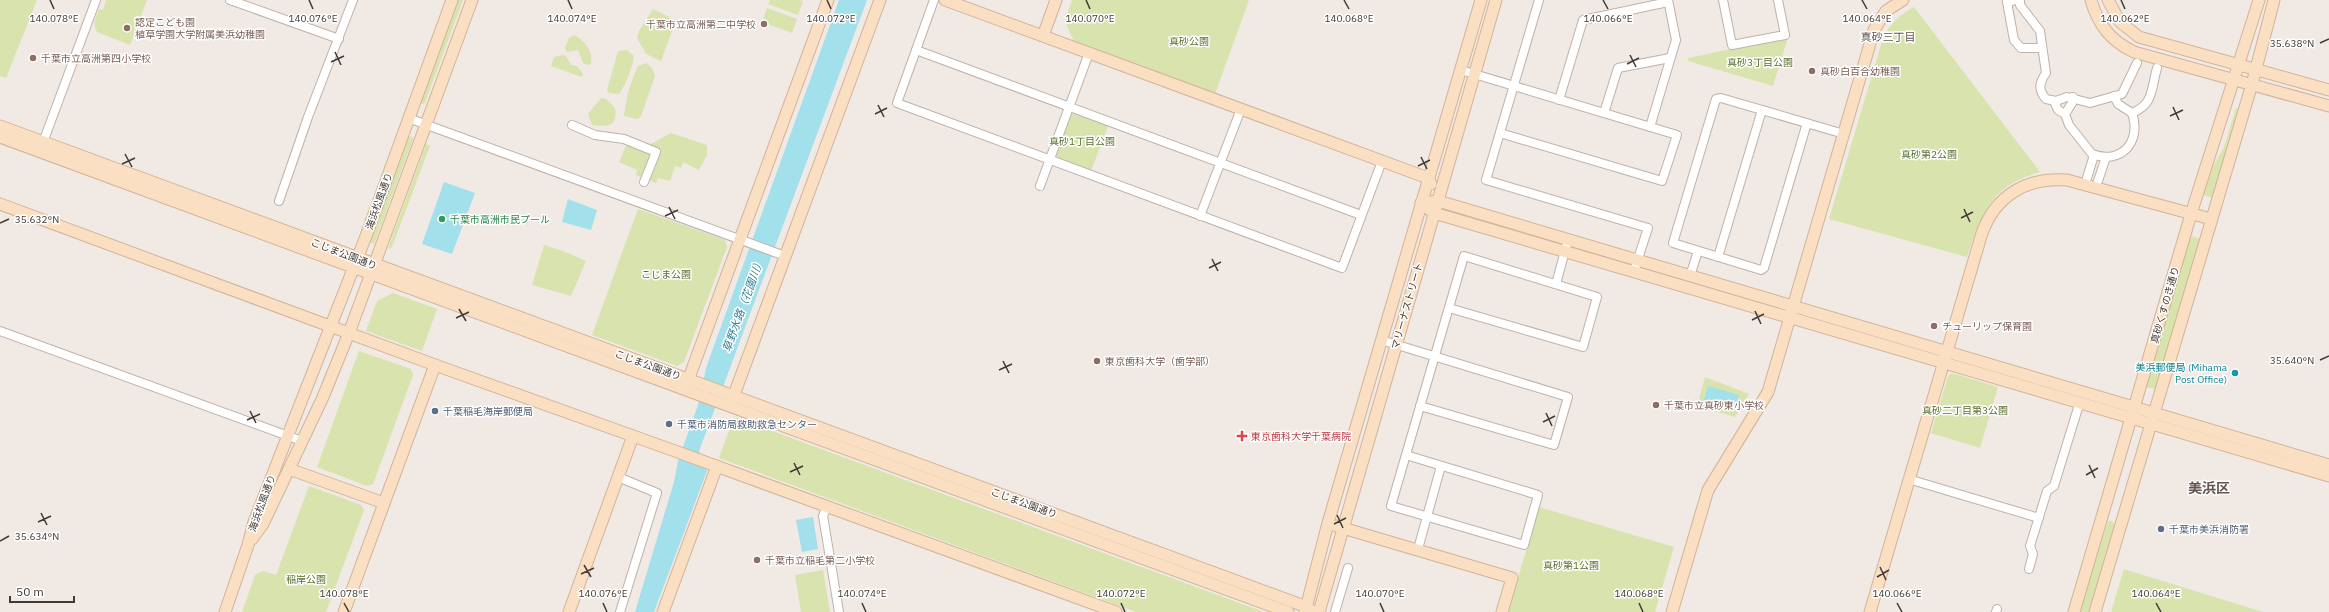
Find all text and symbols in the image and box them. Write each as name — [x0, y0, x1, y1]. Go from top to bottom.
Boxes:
text: 140.078°E — [29, 12, 79, 25]
text: 140.076°E — [288, 12, 338, 25]
text: 140.074°E — [547, 12, 597, 25]
text: 140.072°E — [806, 12, 856, 25]
text: 140.070°E — [1065, 12, 1115, 25]
text: 140.068°E — [1324, 12, 1374, 25]
text: 140.066°E — [1583, 12, 1633, 25]
text: 140.064°E — [1842, 12, 1892, 25]
text: 140.062°E — [2100, 12, 2150, 25]
place label: 認定こども園 植草学園大学附属美浜幼稚園 — [135, 16, 265, 41]
place label: 千葉市立高洲第二中学校 — [646, 18, 756, 31]
marker: 千葉市立高洲第二中学校 — [759, 19, 769, 29]
marker: 認定こども園 植草学園大学附属美浜幼稚園 — [122, 23, 132, 33]
district label: 真砂三丁目 — [1861, 30, 1916, 44]
park label: 真砂公園 — [1169, 35, 1209, 48]
text: 35.638°N — [2270, 37, 2314, 50]
place label: 千葉市立高洲第四小学校 — [41, 52, 151, 65]
marker: 千葉市立高洲第四小学校 — [28, 53, 38, 63]
park label: 真砂3丁目公園 — [1727, 56, 1793, 69]
place label: 真砂白百合幼稚園 — [1820, 65, 1900, 78]
marker: 真砂白百合幼稚園 — [1807, 66, 1817, 76]
park label: 真砂1丁目公園 — [1049, 135, 1115, 148]
park label: 真砂第2公園 — [1901, 148, 1957, 161]
street label: 海浜松風通り — [363, 171, 395, 231]
text: 35.632°N — [15, 213, 59, 226]
place label: 千葉市高洲市民プール — [450, 213, 550, 226]
marker: 千葉市高洲市民プール — [437, 214, 447, 224]
street label: こじま公園通り — [309, 235, 379, 273]
water label: 草野水路（花園川） — [719, 256, 767, 354]
street label: マリーナストリート — [1388, 261, 1426, 351]
street label: 真砂くすのき通り — [2148, 265, 2182, 345]
park label: こじま公園 — [641, 268, 691, 281]
place label: チューリップ保育園 — [1942, 320, 2032, 333]
marker: チューリップ保育園 — [1929, 321, 1939, 331]
street label: こじま公園通り — [613, 347, 683, 383]
text: 35.640°N — [2270, 354, 2314, 367]
place label: 東京歯科大学（歯学部） — [1105, 355, 1215, 368]
marker: 東京歯科大学（歯学部） — [1092, 356, 1102, 366]
place label: 美浜郵便局 (Mihama Post Office) — [2136, 361, 2228, 386]
marker: 美浜郵便局 (Mihama Post Office) — [2230, 368, 2240, 378]
place label: 千葉市立真砂東小学校 — [1664, 399, 1764, 412]
marker: 千葉市立真砂東小学校 — [1651, 400, 1661, 410]
park label: 真砂二丁目第3公園 — [1922, 404, 2008, 417]
place label: 千葉稲毛海岸郵便局 — [443, 405, 533, 418]
marker: 千葉稲毛海岸郵便局 — [430, 406, 440, 416]
place label: 千葉市消防局救助救急センター — [677, 418, 817, 431]
marker: 千葉市消防局救助救急センター — [664, 419, 674, 429]
marker: 東京歯科大学千葉病院 — [1236, 430, 1248, 442]
place label: 東京歯科大学千葉病院 — [1251, 430, 1351, 443]
street label: 海浜松風通り — [246, 473, 278, 533]
district label: 美浜区 — [2188, 479, 2230, 497]
street label: こじま公園通り — [989, 485, 1059, 521]
place label: 千葉市美浜消防署 — [2169, 523, 2249, 536]
marker: 千葉市美浜消防署 — [2156, 524, 2166, 534]
text: 35.634°N — [15, 530, 59, 543]
place label: 千葉市立稲毛第二小学校 — [765, 554, 875, 567]
marker: 千葉市立稲毛第二小学校 — [752, 555, 762, 565]
park label: 真砂第1公園 — [1543, 559, 1599, 572]
park label: 稲岸公園 — [286, 573, 326, 586]
scale bar — [10, 578, 74, 604]
text: 50 m — [16, 584, 44, 599]
text: 140.078°E — [319, 587, 369, 600]
text: 140.076°E — [578, 587, 628, 600]
text: 140.074°E — [837, 587, 887, 600]
text: 140.072°E — [1096, 587, 1146, 600]
text: 140.070°E — [1355, 587, 1405, 600]
text: 140.068°E — [1614, 587, 1664, 600]
text: 140.066°E — [1872, 587, 1922, 600]
text: 140.064°E — [2131, 587, 2181, 600]

